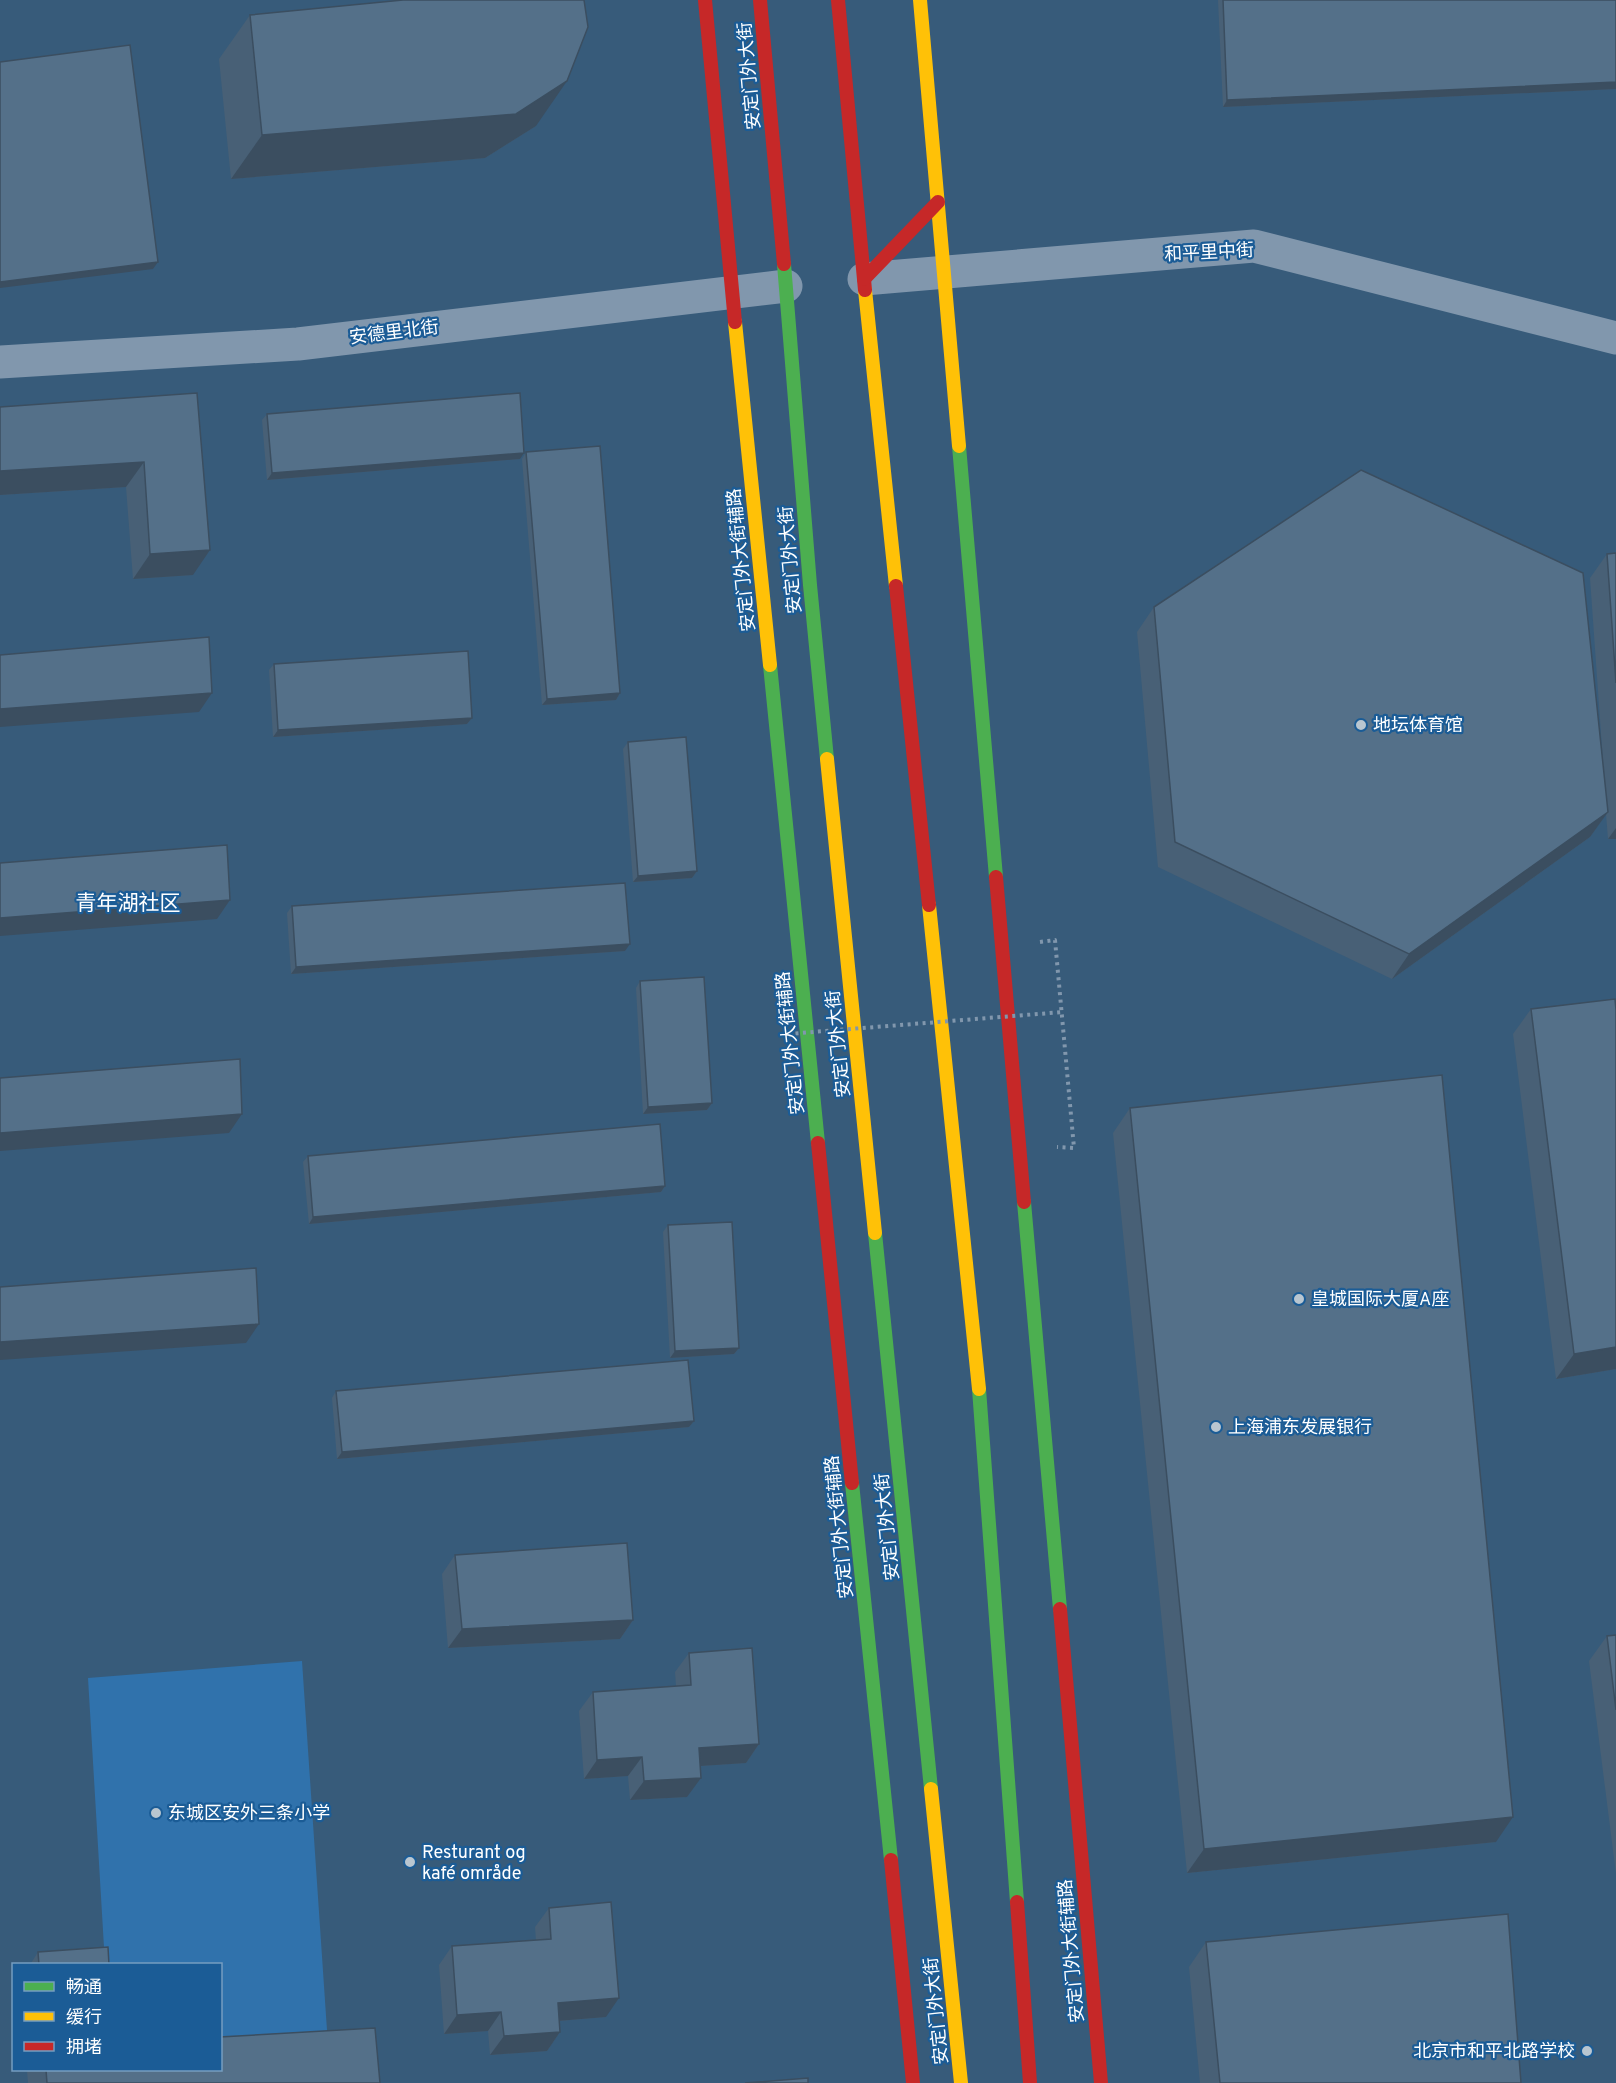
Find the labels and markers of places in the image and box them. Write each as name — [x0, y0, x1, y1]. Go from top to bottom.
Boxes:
place label: 地坛体育馆 — [1373, 715, 1463, 738]
marker: 地坛体育馆 — [1354, 718, 1368, 732]
place label: 皇城国际大厦A座 — [1311, 1289, 1449, 1312]
marker: 皇城国际大厦A座 — [1292, 1292, 1306, 1306]
place label: 上海浦东发展银行 — [1228, 1417, 1372, 1440]
marker: 上海浦东发展银行 — [1209, 1420, 1223, 1434]
place label: 东城区安外三条小学 — [168, 1803, 330, 1826]
marker: 东城区安外三条小学 — [149, 1806, 163, 1820]
place label: Resturant og kafé område — [422, 1842, 526, 1886]
marker: Resturant og kafé område — [403, 1855, 417, 1869]
place label: 北京市和平北路学校 — [1413, 2041, 1575, 2064]
marker: 北京市和平北路学校 — [1580, 2044, 1594, 2058]

